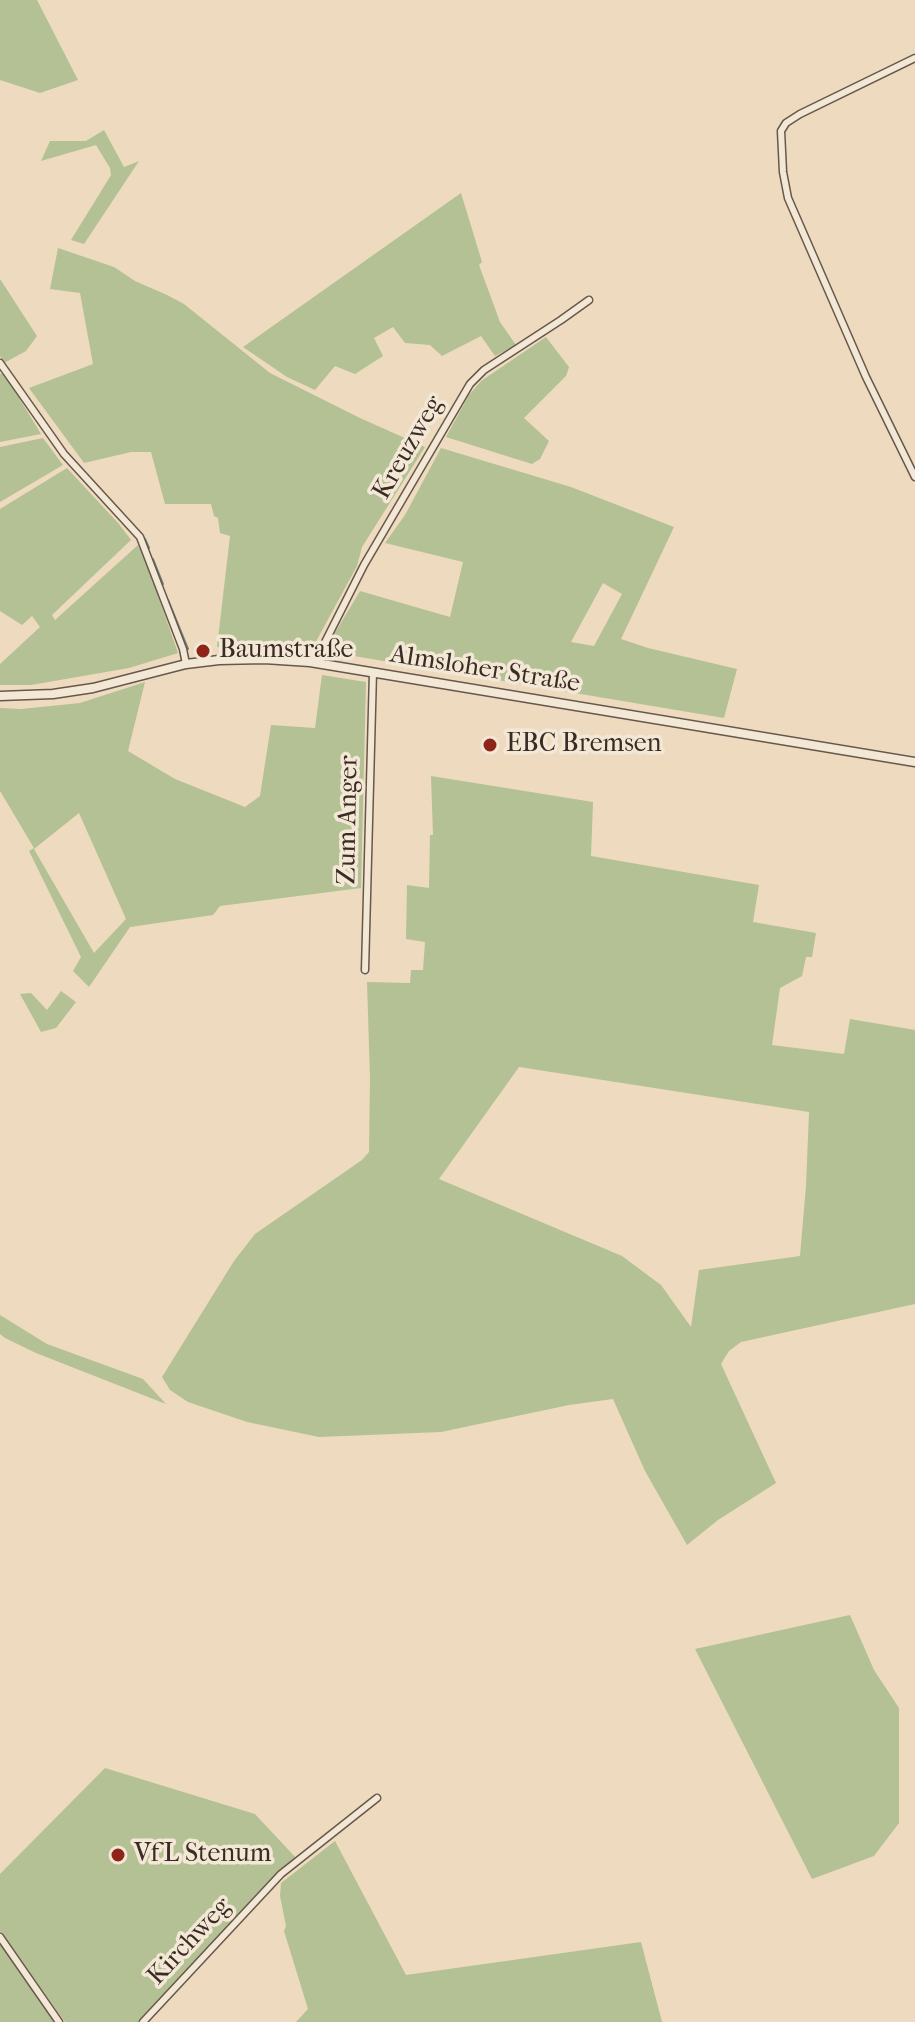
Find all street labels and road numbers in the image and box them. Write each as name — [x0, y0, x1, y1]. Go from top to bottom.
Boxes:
street label: Kreuzweg — [367, 391, 451, 505]
street label: Almsloher Straße — [388, 640, 582, 700]
street label: Zum Anger — [332, 755, 366, 885]
street label: Kirchweg — [142, 1892, 238, 1992]

